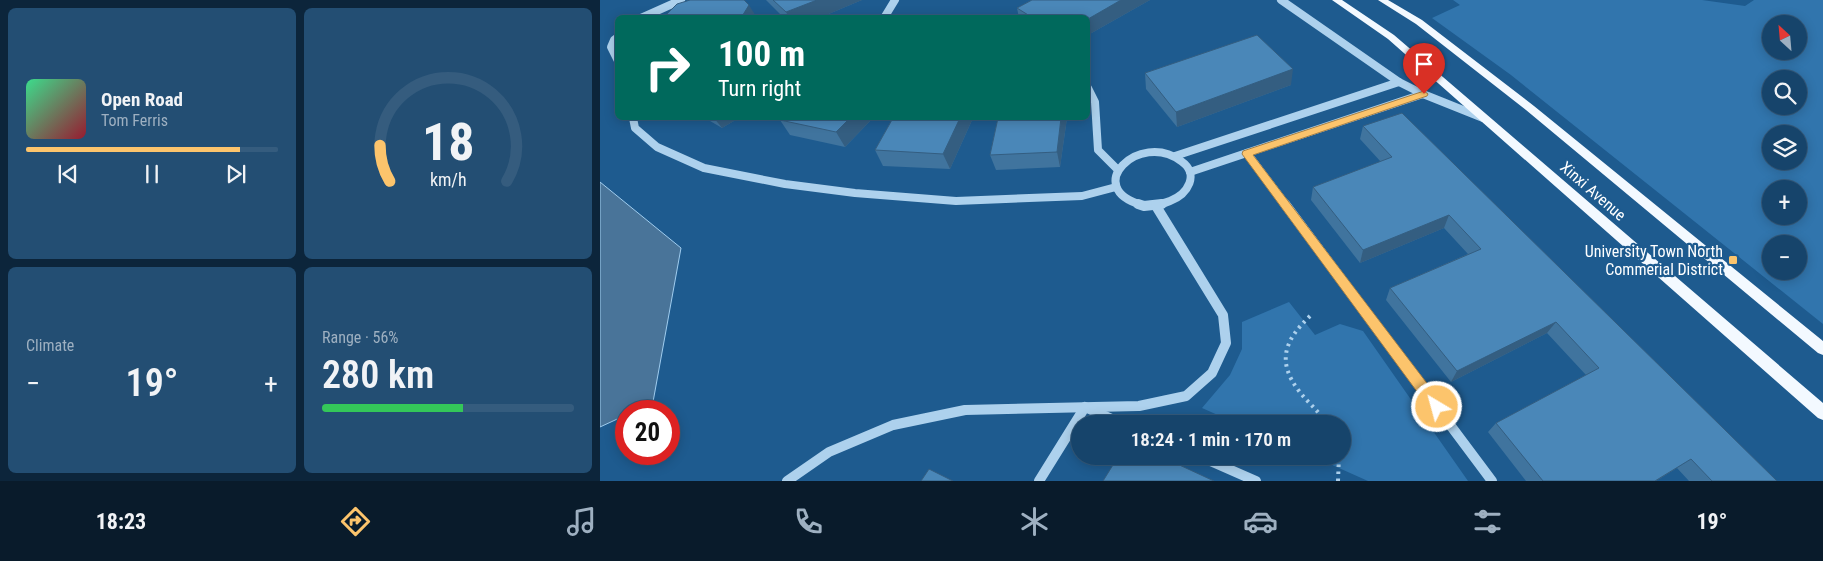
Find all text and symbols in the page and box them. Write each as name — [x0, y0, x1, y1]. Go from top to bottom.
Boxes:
north arrow — [1762, 15, 1808, 60]
map controls — [1762, 15, 1807, 280]
text: 100 m — [718, 34, 805, 75]
icon: right — [635, 35, 700, 100]
pin — [1403, 43, 1445, 94]
icon: arrive — [1410, 50, 1438, 78]
button: search — [1762, 70, 1807, 115]
text: Turn right — [718, 76, 801, 101]
text: Open Road — [101, 88, 183, 111]
text: Tom Ferris — [101, 111, 168, 130]
text: 18 — [422, 112, 474, 173]
button: layers — [1762, 125, 1807, 170]
street label: Xinxi Avenue — [1556, 157, 1630, 225]
icon: previous — [54, 160, 82, 188]
icon: pause — [138, 160, 166, 188]
icon: next — [222, 160, 250, 188]
text: km/h — [430, 169, 466, 190]
button: + — [1762, 180, 1807, 225]
button: − — [1762, 235, 1807, 280]
place label: University Town North Commerial District — [1585, 242, 1723, 279]
marker: University Town North Commerial District — [1727, 254, 1739, 266]
text: Range · 56% — [322, 328, 398, 347]
text: Climate — [26, 336, 74, 355]
text: 280 km — [322, 353, 434, 397]
text: 19° — [126, 361, 178, 405]
text: − — [26, 367, 40, 400]
text: + — [264, 367, 278, 400]
position arrow — [1410, 380, 1462, 432]
speed limit sign: 20 — [615, 400, 680, 465]
text: 18:24 · 1 min · 170 m — [1131, 428, 1291, 451]
icon: directions — [338, 504, 373, 539]
icon: music — [564, 504, 599, 539]
icon: phone — [791, 504, 826, 539]
icon: climate — [1017, 504, 1052, 539]
icon: car — [1243, 504, 1278, 539]
icon: filters — [1470, 504, 1505, 539]
text: 18:23 — [96, 509, 146, 534]
text: 19° — [1696, 509, 1727, 534]

